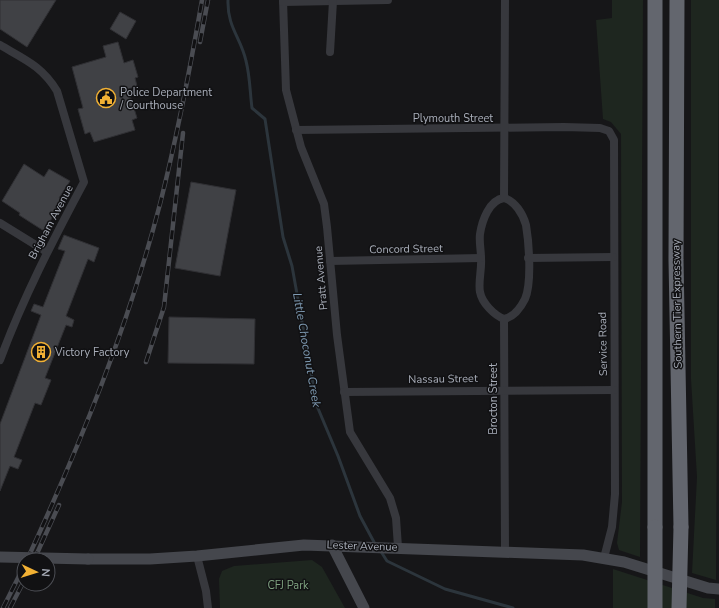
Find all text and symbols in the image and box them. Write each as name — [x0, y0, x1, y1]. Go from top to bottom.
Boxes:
place label: Police Department / Courthouse — [119, 85, 212, 113]
public building icon: Police Department / Courthouse — [95, 87, 117, 109]
street label: Plymouth Street — [413, 111, 493, 126]
street label: Brigham Avenue — [25, 182, 77, 262]
street label: Southern Tier Expressway — [668, 239, 686, 369]
street label: Concord Street — [369, 241, 443, 257]
street label: Pratt Avenue — [311, 245, 331, 311]
water label: Little Choconut Creek — [289, 291, 325, 410]
street label: Service Road — [595, 312, 611, 376]
building icon: Victory Factory — [30, 341, 52, 363]
place label: Victory Factory — [54, 345, 130, 360]
street label: Brocton Street — [486, 363, 501, 435]
street label: Nassau Street — [408, 371, 478, 387]
street label: Lester Avenue — [326, 537, 398, 555]
north arrow — [16, 552, 56, 592]
text: N — [38, 568, 53, 577]
park label: CFJ Park — [267, 578, 309, 593]

